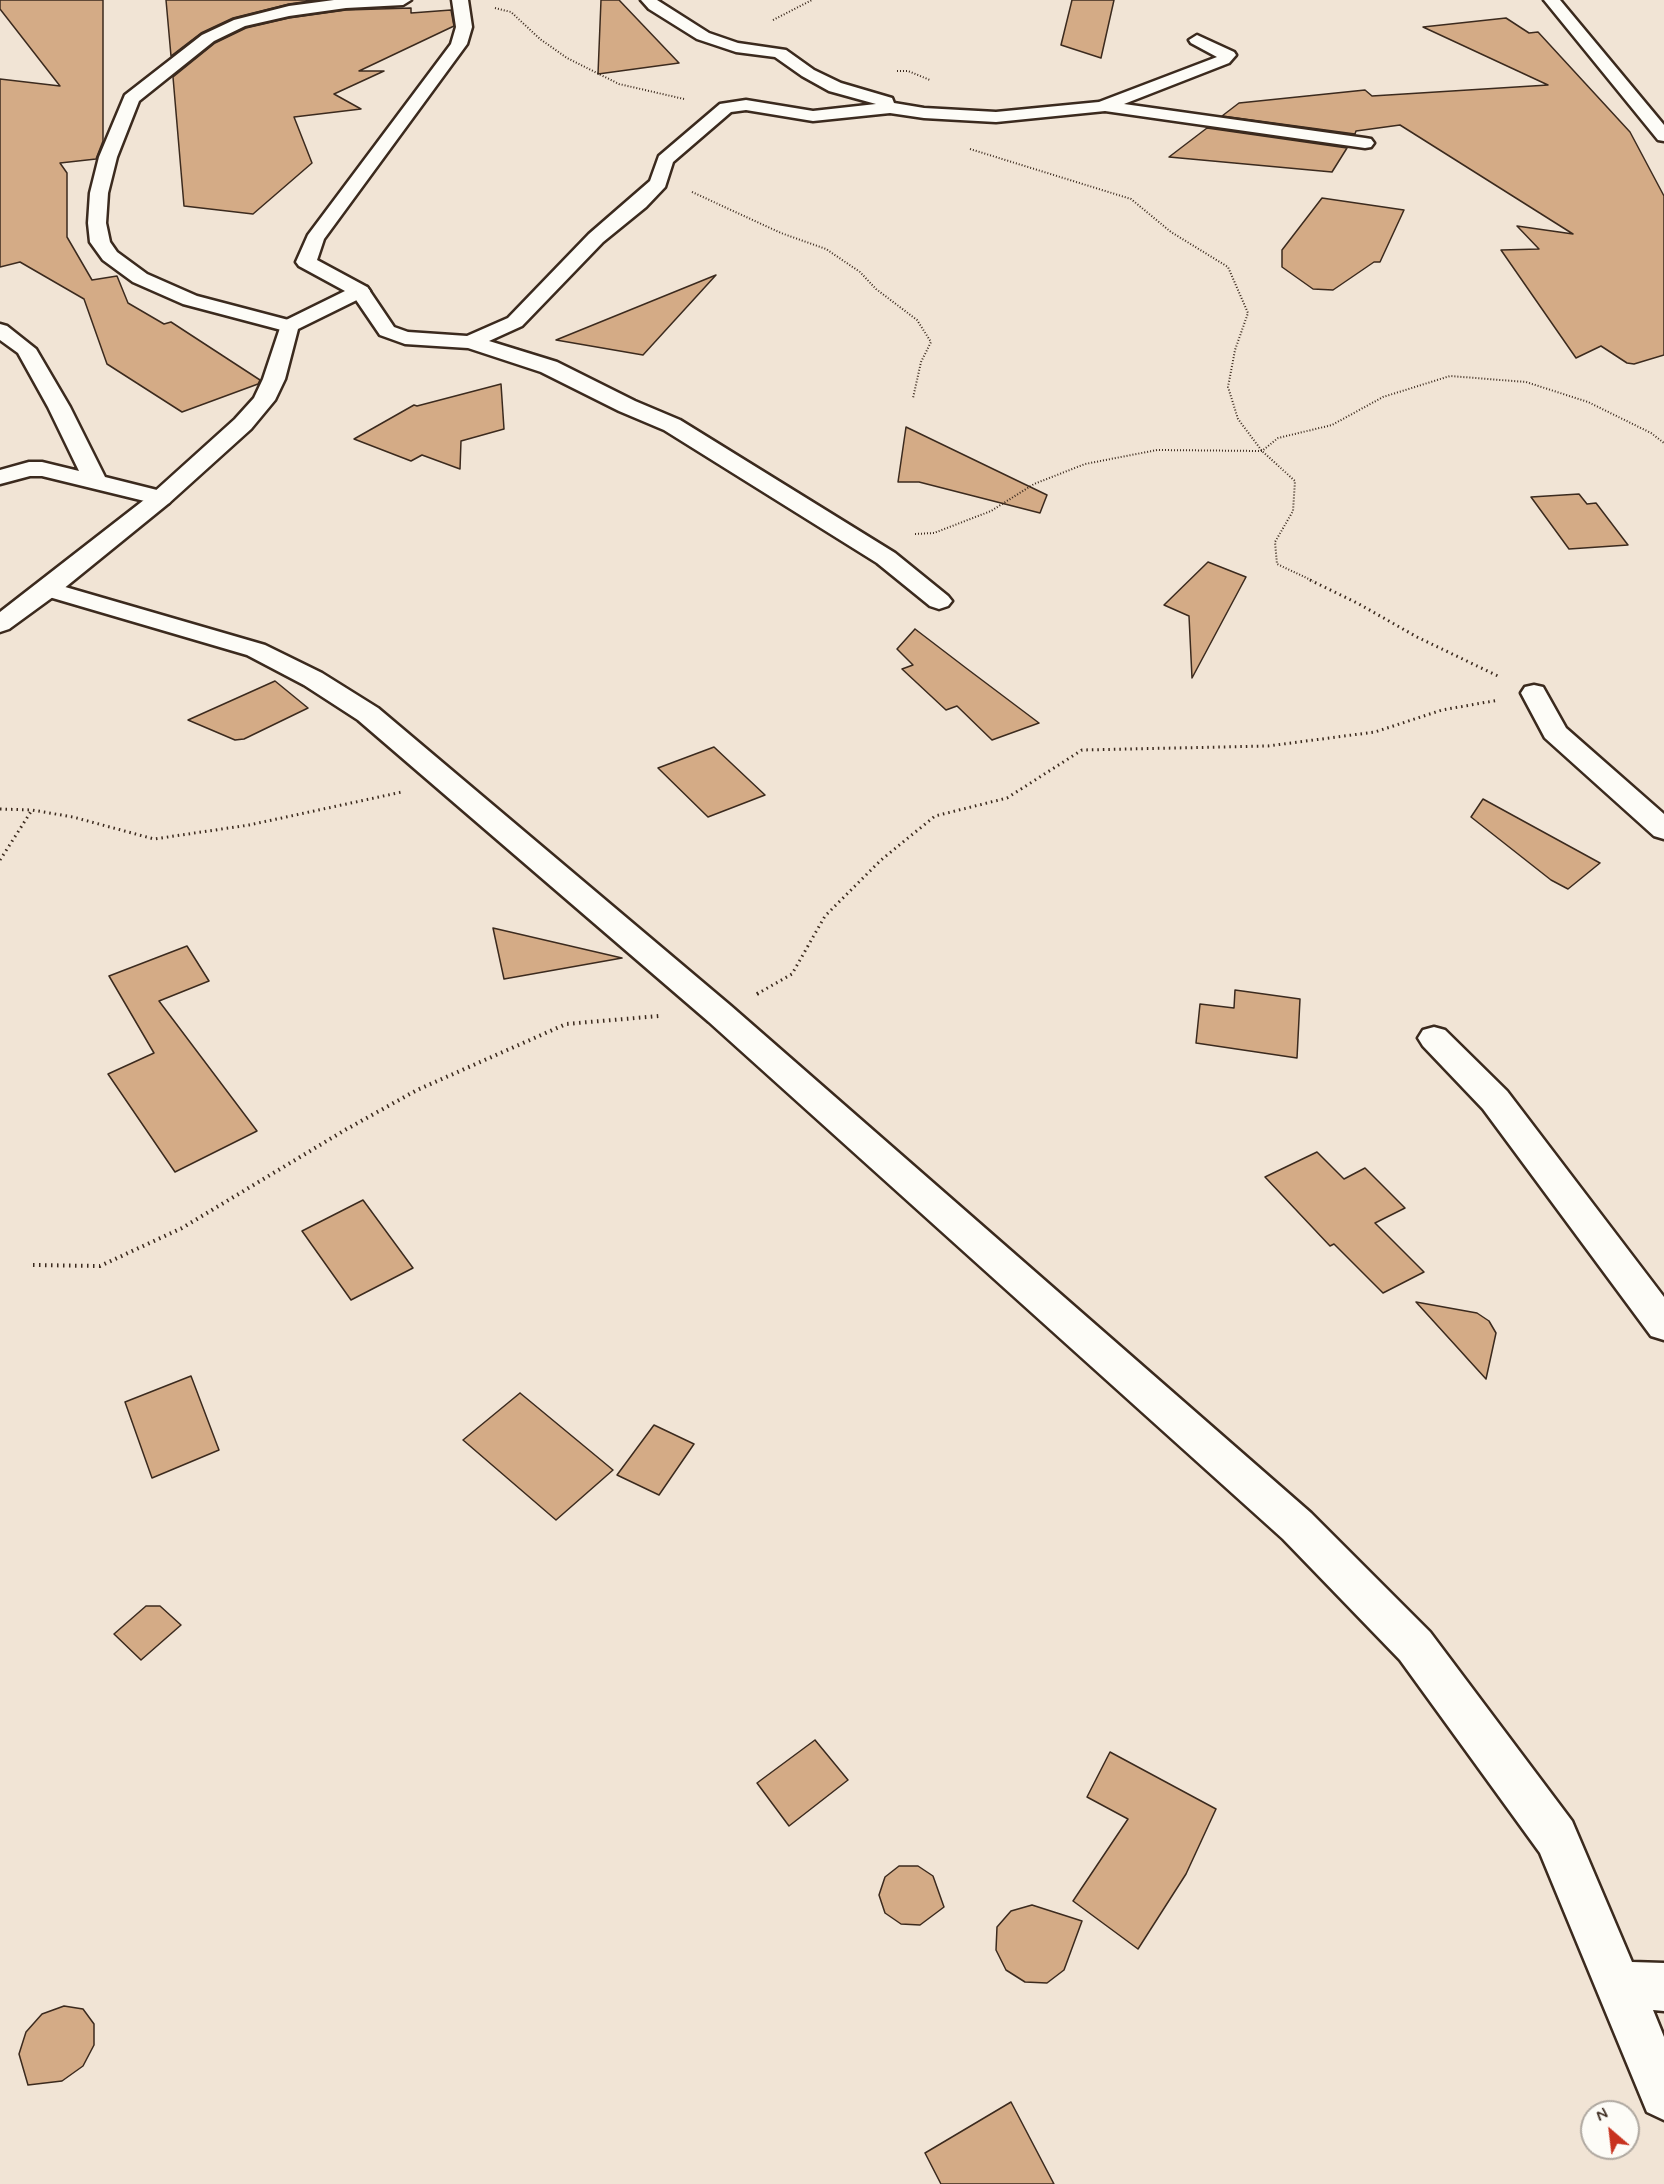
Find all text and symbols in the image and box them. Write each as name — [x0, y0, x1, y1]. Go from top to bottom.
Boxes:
north arrow — [1580, 2100, 1640, 2160]
text: N — [1593, 2104, 1612, 2127]

